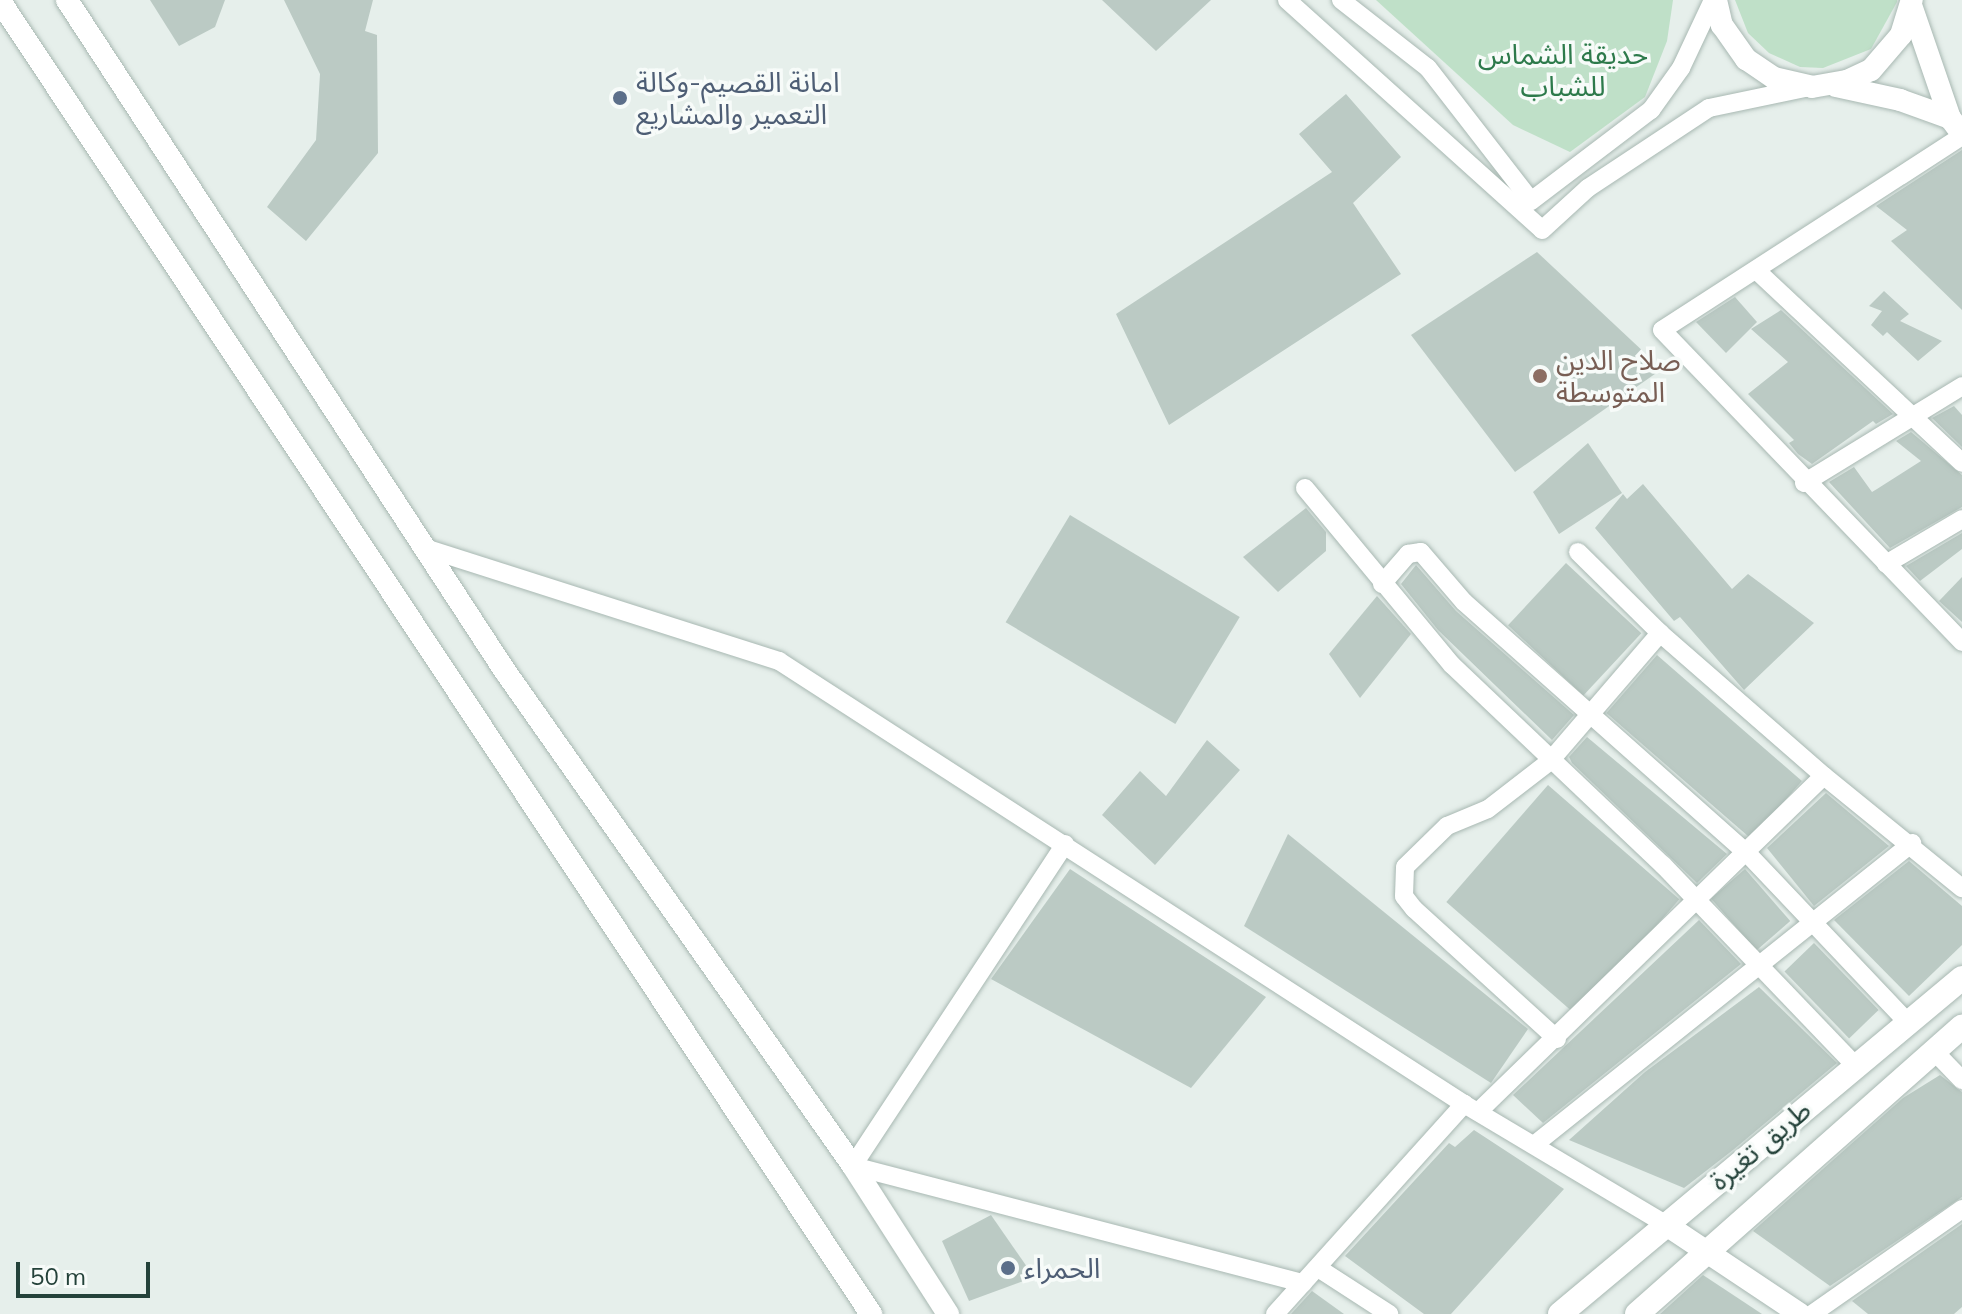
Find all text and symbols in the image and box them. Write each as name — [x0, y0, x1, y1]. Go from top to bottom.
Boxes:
park label: حديقة الشماس للشباب — [1478, 37, 1648, 103]
place label: امانة القصيم-وكالة التعمير والمشاريع — [636, 65, 840, 131]
marker: امانة القصيم-وكالة التعمير والمشاريع — [611, 89, 629, 107]
place label: صلاح الدين المتوسطة — [1556, 343, 1681, 409]
marker: صلاح الدين المتوسطة — [1531, 367, 1549, 385]
street label: طريق تغيرة — [1702, 1093, 1818, 1197]
scale bar — [20, 1246, 154, 1296]
place label: الحمراء — [1024, 1251, 1101, 1285]
marker: الحمراء — [999, 1259, 1017, 1277]
text: 50 m — [30, 1261, 86, 1291]

